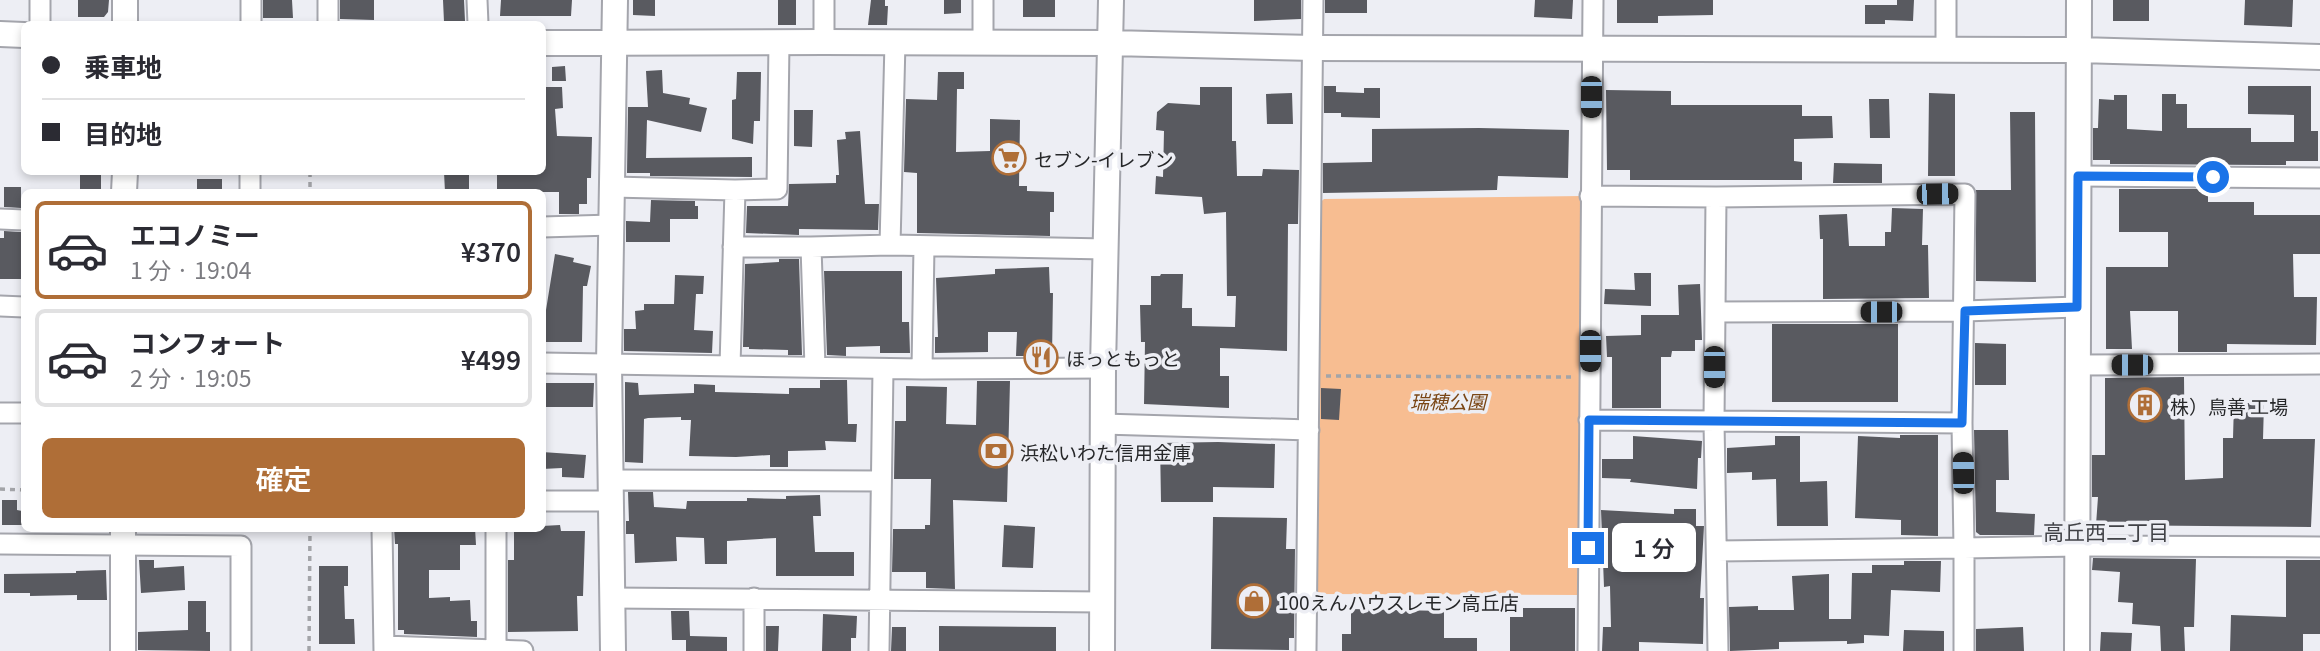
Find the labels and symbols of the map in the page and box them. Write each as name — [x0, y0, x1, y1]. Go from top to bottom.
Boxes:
car — [1581, 76, 1602, 118]
supermarket icon: セブン-イレブン — [990, 139, 1028, 177]
place label: セブン-イレブン — [1034, 145, 1174, 172]
route start — [2197, 161, 2229, 193]
car — [1916, 183, 1959, 205]
car — [1861, 302, 1903, 323]
car — [1580, 330, 1601, 372]
restaurant icon: ほっともっと — [1022, 338, 1060, 376]
place label: ほっともっと — [1066, 344, 1180, 371]
car — [1704, 346, 1725, 388]
car — [2112, 355, 2154, 376]
building icon: 株）鳥善 工場 — [2126, 386, 2164, 424]
park label: 瑞穂公園 — [1410, 387, 1489, 414]
place label: 株）鳥善 工場 — [2170, 392, 2288, 419]
bank icon: 浜松いわた信用金庫 — [977, 432, 1015, 470]
place label: 浜松いわた信用金庫 — [1020, 438, 1191, 465]
car — [1953, 452, 1974, 494]
district label: 高丘西二丁目 — [2043, 516, 2169, 546]
callout: 1 分 — [1612, 524, 1696, 572]
route end — [1572, 532, 1604, 564]
shop icon: 100えんハウスレモン高丘店 — [1235, 582, 1273, 620]
place label: 100えんハウスレモン高丘店 — [1278, 588, 1519, 615]

